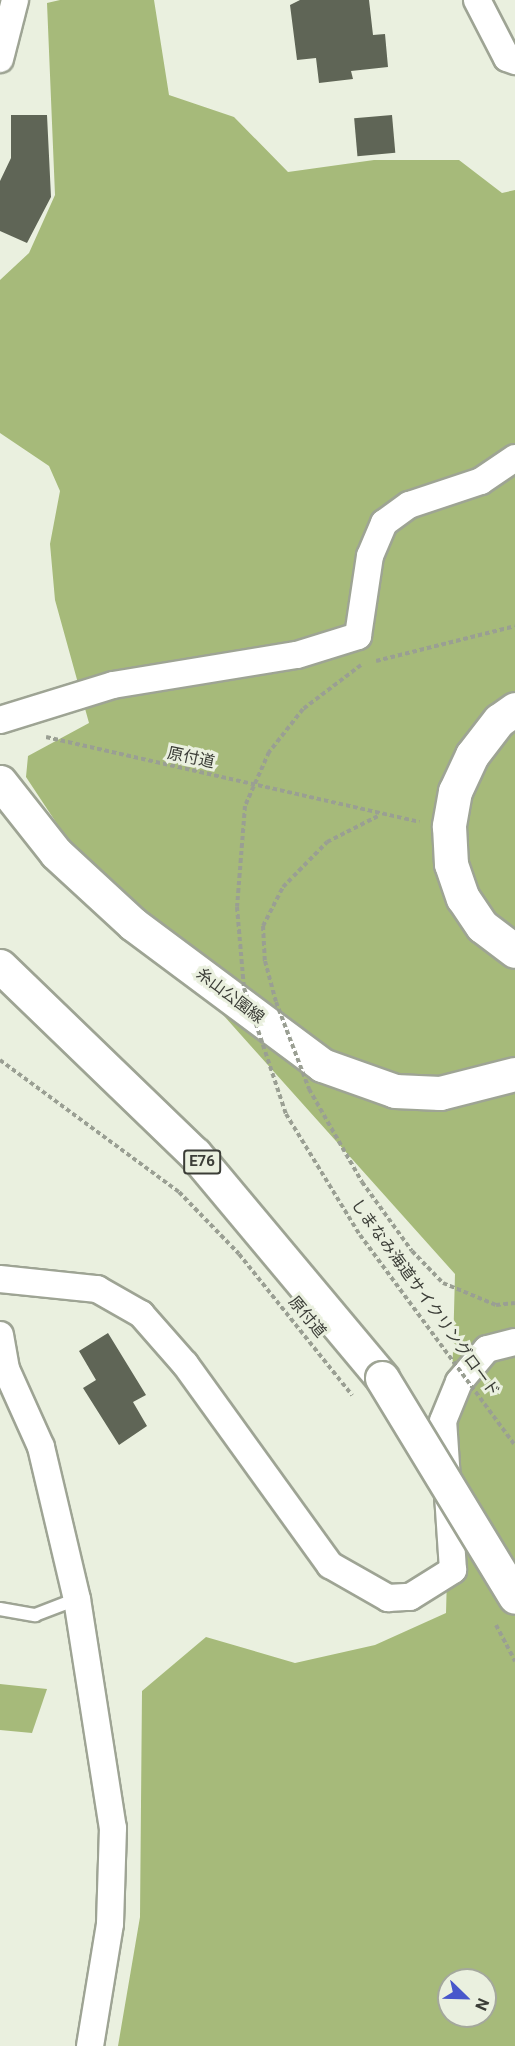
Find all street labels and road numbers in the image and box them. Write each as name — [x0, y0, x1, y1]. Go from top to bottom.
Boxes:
street label: 原付道 — [166, 744, 216, 772]
street label: 糸山公園線 — [192, 964, 268, 1028]
road number: E76 — [182, 1150, 222, 1174]
street label: しまなみ海道サイクリングロード — [347, 1195, 503, 1401]
street label: 原付道 — [284, 1292, 330, 1342]

